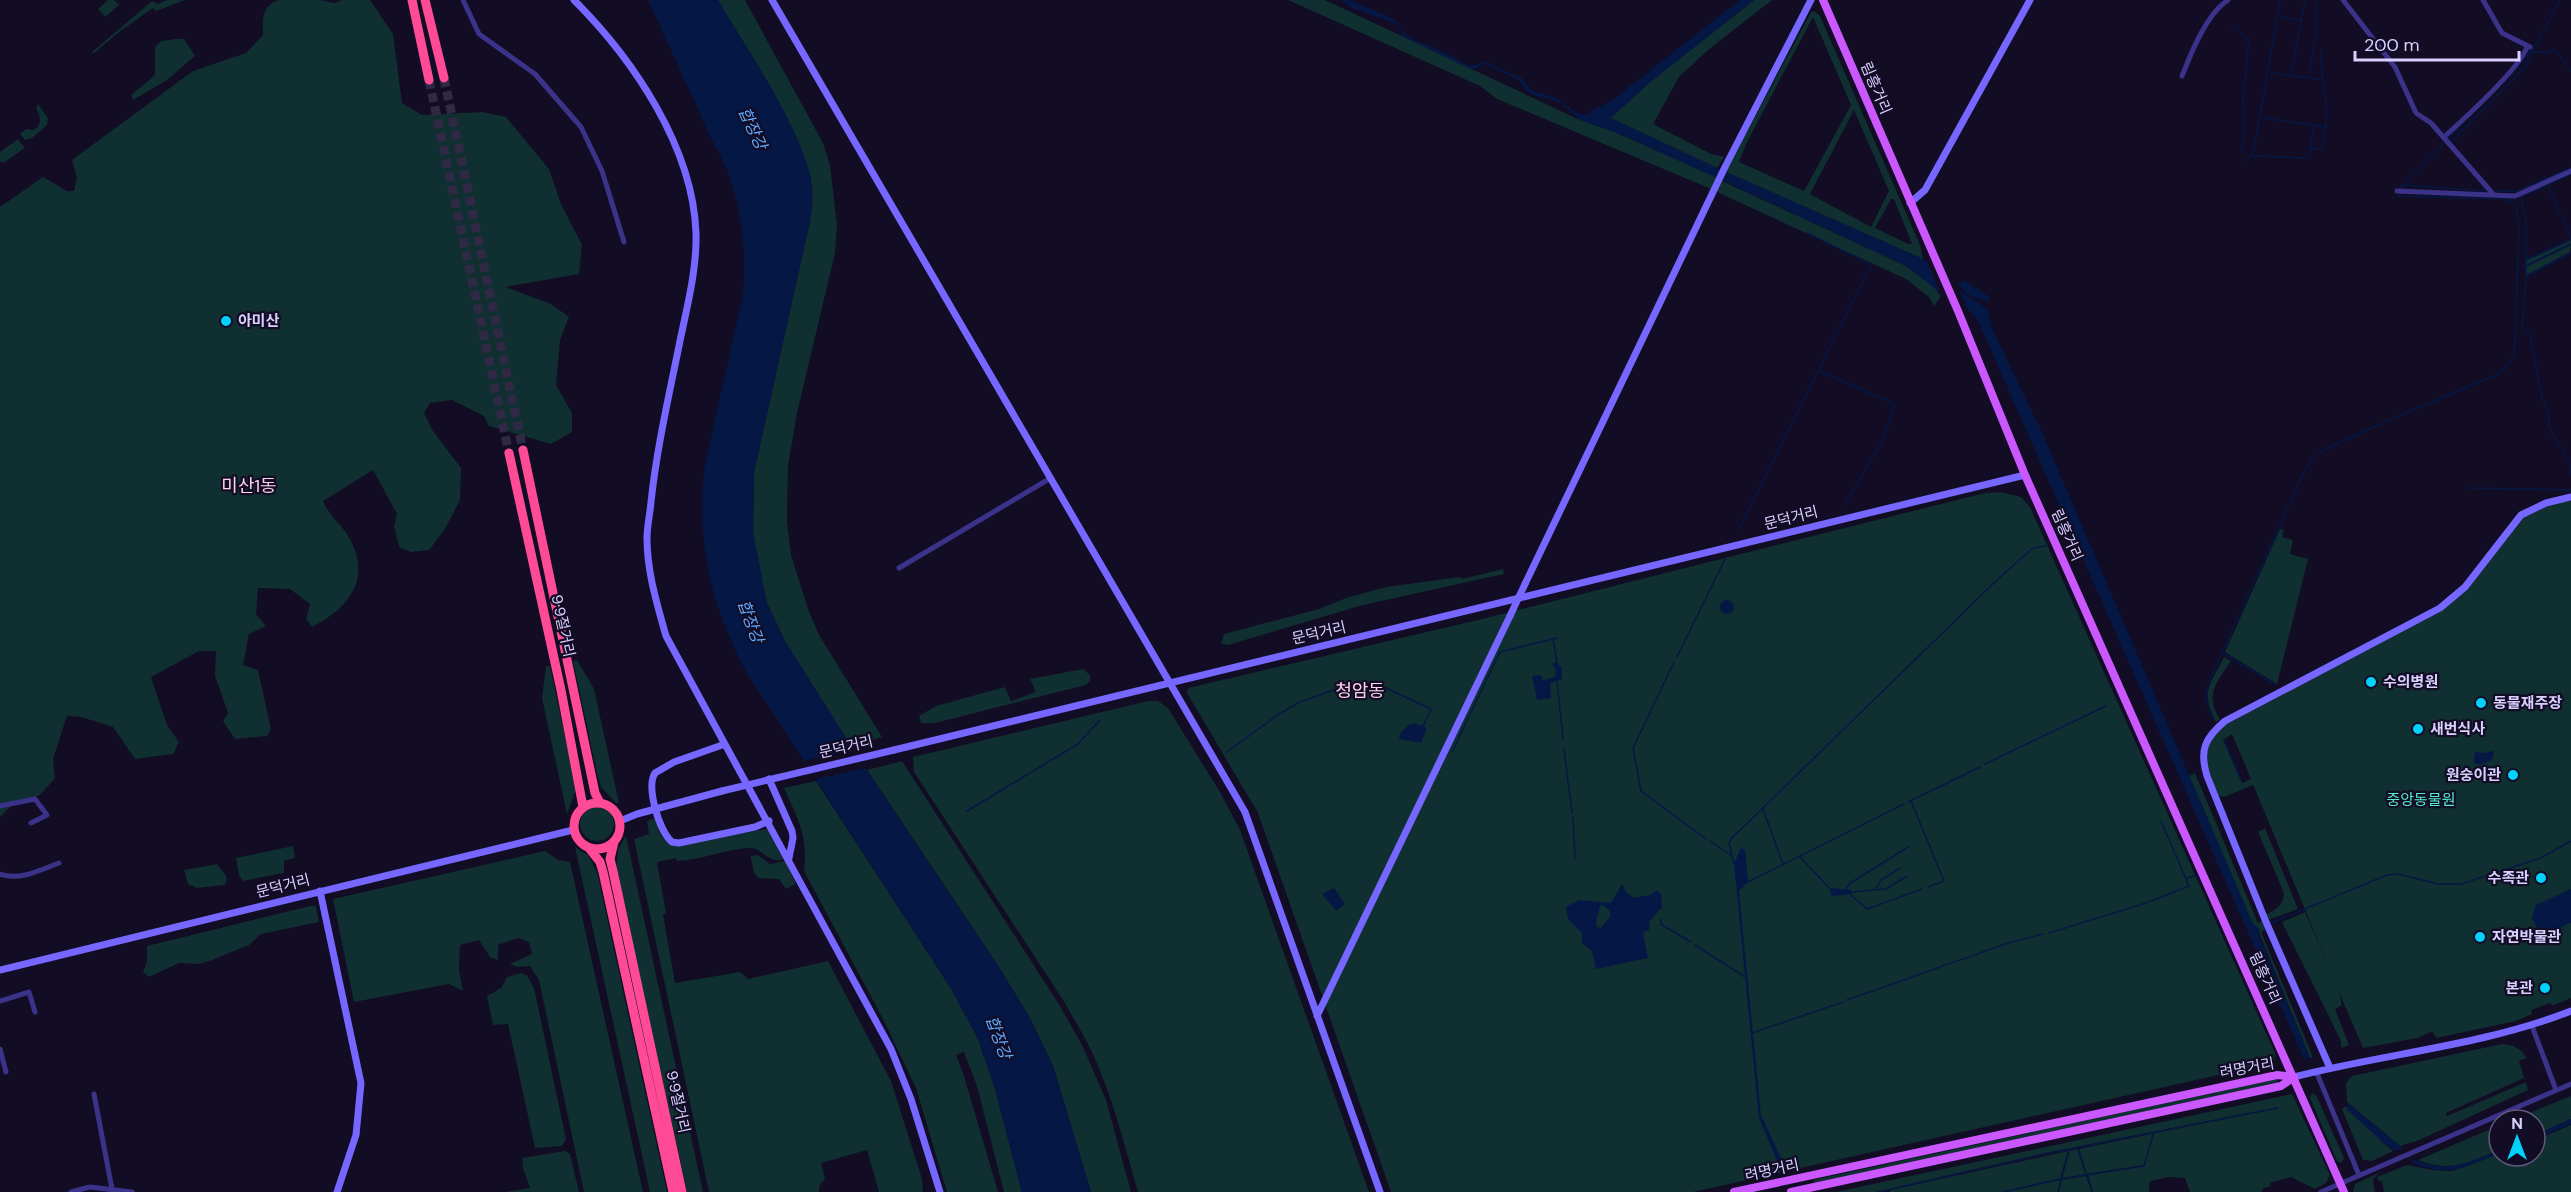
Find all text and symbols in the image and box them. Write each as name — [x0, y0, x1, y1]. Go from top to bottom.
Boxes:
scale bar — [2355, 24, 2518, 62]
text: 200 m — [2364, 33, 2420, 57]
street label: 림흥거리 — [1856, 59, 1896, 117]
water label: 합장강 — [734, 104, 772, 155]
place label: 아미산 — [238, 311, 280, 331]
marker: 아미산 — [219, 314, 233, 328]
district label: 미산1동 — [221, 474, 277, 498]
street label: 문덕거리 — [1762, 502, 1820, 534]
street label: 림흥거리 — [2047, 506, 2087, 564]
street label: 9·9절거리 — [547, 593, 579, 659]
water label: 합장강 — [733, 597, 769, 648]
street label: 문덕거리 — [1290, 617, 1348, 649]
place label: 수의병원 — [2383, 672, 2438, 692]
marker: 수의병원 — [2364, 675, 2378, 689]
district label: 청암동 — [1335, 679, 1385, 703]
place label: 동물재주장 — [2493, 693, 2562, 713]
marker: 동물재주장 — [2474, 696, 2488, 710]
place label: 새번식사 — [2430, 719, 2485, 739]
marker: 새번식사 — [2411, 722, 2425, 736]
street label: 문덕거리 — [817, 731, 875, 763]
place label: 원숭이관 — [2446, 765, 2501, 785]
marker: 원숭이관 — [2506, 768, 2520, 782]
park label: 중앙동물원 — [2386, 790, 2456, 810]
place label: 수족관 — [2488, 868, 2529, 888]
street label: 문덕거리 — [254, 870, 312, 902]
marker: 수족관 — [2534, 871, 2548, 885]
place label: 자연박물관 — [2492, 927, 2561, 947]
marker: 자연박물관 — [2473, 930, 2487, 944]
street label: 림흥거리 — [2245, 949, 2285, 1007]
place label: 본관 — [2505, 978, 2533, 998]
marker: 본관 — [2538, 981, 2552, 995]
water label: 합장강 — [981, 1013, 1017, 1064]
street label: 려명거리 — [2218, 1053, 2276, 1083]
street label: 9·9절거리 — [662, 1069, 694, 1135]
north arrow — [2487, 1108, 2547, 1168]
text: N — [2511, 1113, 2523, 1134]
street label: 려명거리 — [1743, 1154, 1801, 1186]

